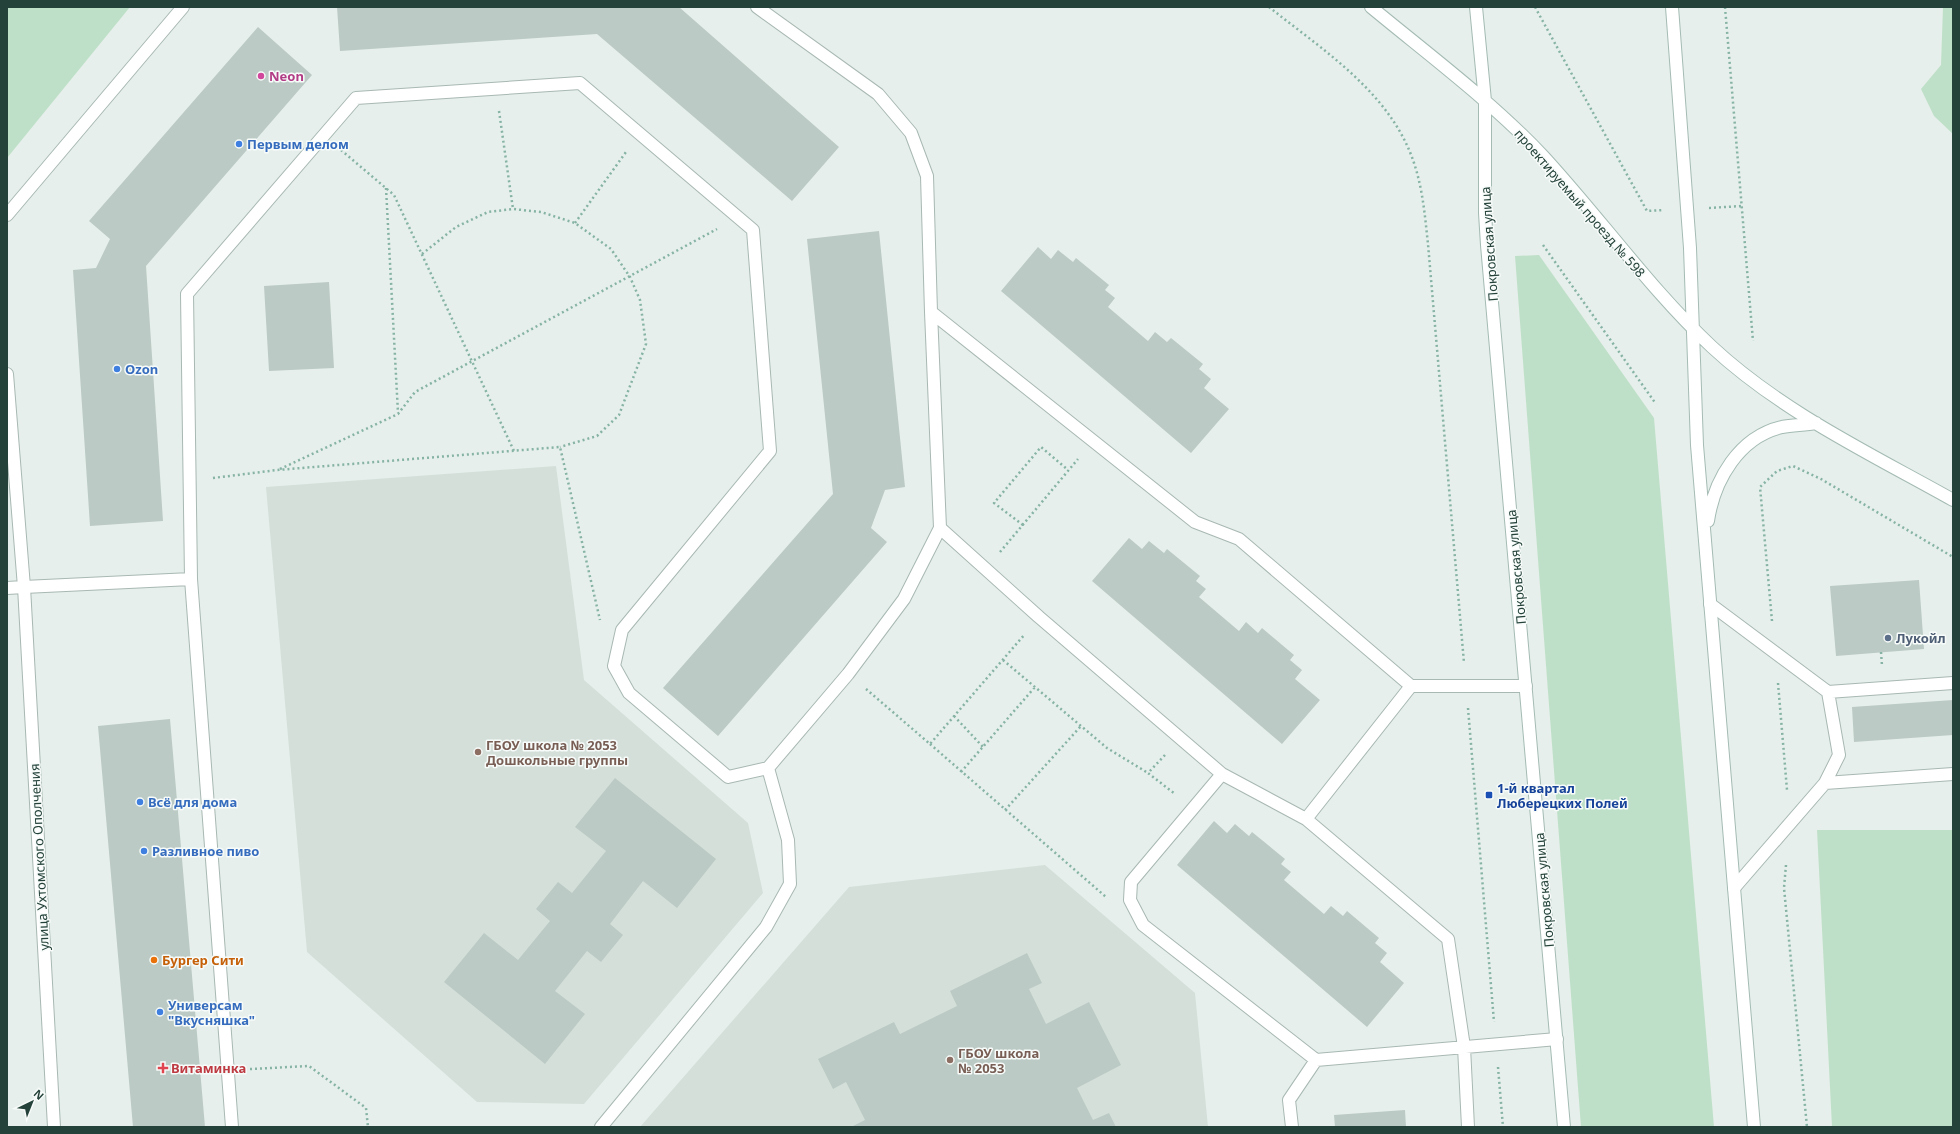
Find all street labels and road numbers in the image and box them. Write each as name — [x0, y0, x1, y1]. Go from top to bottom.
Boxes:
street label: проектируемый проезд № 598 — [1511, 125, 1649, 281]
street label: Покровская улица — [1476, 186, 1502, 302]
street label: Покровская улица — [1502, 509, 1530, 625]
street label: улица Ухтомского Ополчения — [25, 763, 53, 951]
street label: Покровская улица — [1530, 832, 1558, 948]

